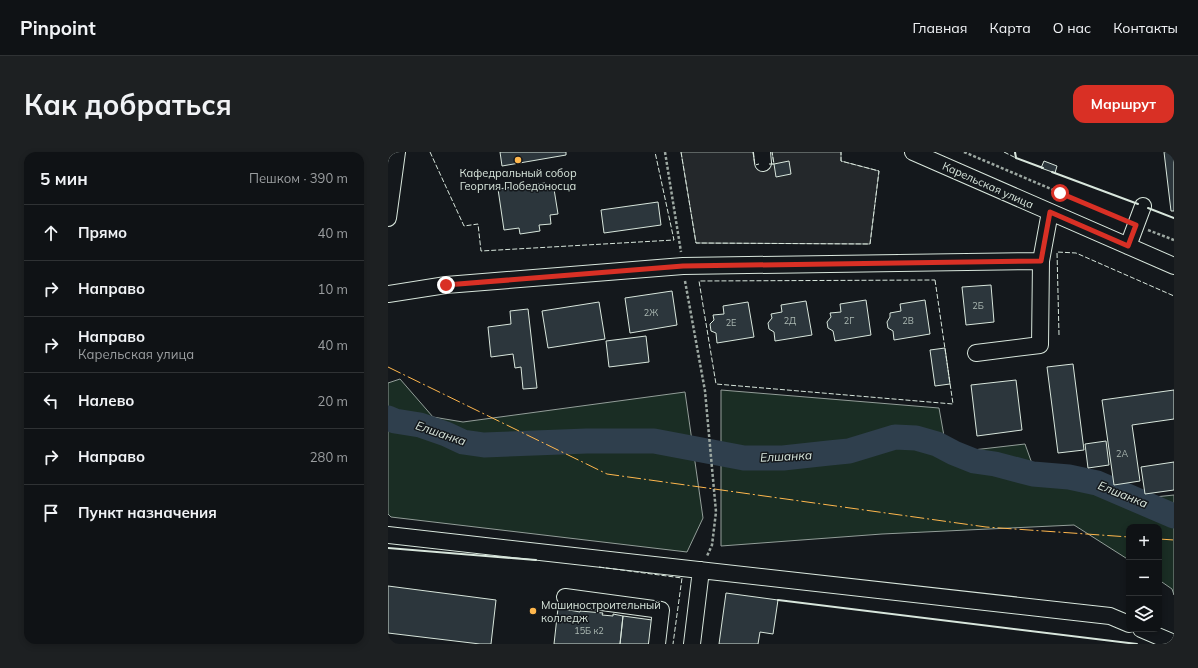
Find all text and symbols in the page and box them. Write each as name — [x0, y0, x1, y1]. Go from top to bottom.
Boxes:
text: Pinpoint — [20, 16, 96, 40]
text: Главная — [913, 19, 968, 37]
text: Карта — [990, 19, 1031, 37]
text: О нас — [1053, 19, 1091, 37]
text: Контакты — [1113, 19, 1178, 37]
button: Маршрут — [1073, 85, 1174, 123]
text: Как добраться — [24, 87, 232, 122]
marker: Кафедральный собор Георгия Победоносца — [513, 155, 523, 165]
street label: Карельская улица — [940, 159, 1036, 211]
place label: Кафедральный собор Георгия Победоносца — [459, 166, 577, 193]
text: 5 мин — [40, 168, 88, 189]
text: Пешком · 390 m — [249, 170, 348, 186]
route start — [1051, 184, 1069, 202]
icon: ahead — [40, 222, 62, 244]
text: Прямо — [78, 223, 127, 242]
text: 40 m — [318, 225, 348, 241]
route end — [437, 276, 455, 294]
icon: right — [40, 278, 62, 300]
text: Направо — [78, 279, 145, 298]
text: 10 m — [318, 281, 348, 297]
house number: 2Б — [972, 300, 984, 311]
house number: 2Ж — [644, 307, 658, 318]
house number: 2Д — [784, 315, 797, 326]
house number: 2Г — [844, 315, 854, 326]
house number: 2В — [902, 315, 914, 326]
house number: 2Е — [726, 317, 736, 328]
text: Направо — [78, 327, 145, 346]
icon: right — [40, 334, 62, 356]
text: 40 m — [318, 337, 348, 353]
text: Карельская улица — [78, 346, 194, 362]
icon: left — [40, 390, 62, 412]
text: Налево — [78, 391, 134, 410]
text: 20 m — [318, 393, 348, 409]
water label: Елшанка — [414, 417, 468, 449]
icon: right — [40, 446, 62, 468]
text: Направо — [78, 447, 145, 466]
water label: Елшанка — [760, 447, 812, 465]
house number: 2А — [1116, 448, 1128, 459]
text: 280 m — [310, 449, 348, 465]
water label: Елшанка — [1096, 477, 1150, 511]
icon: arrive — [40, 502, 62, 524]
text: Пункт назначения — [78, 503, 217, 522]
map controls — [1126, 524, 1162, 632]
button: + — [1126, 524, 1162, 560]
button: − — [1126, 560, 1162, 596]
button: layers — [1126, 596, 1162, 632]
place label: Машиностроительный колледж — [541, 598, 661, 625]
marker: Машиностроительный колледж — [528, 606, 538, 616]
house number: 15Б к2 — [574, 625, 604, 636]

